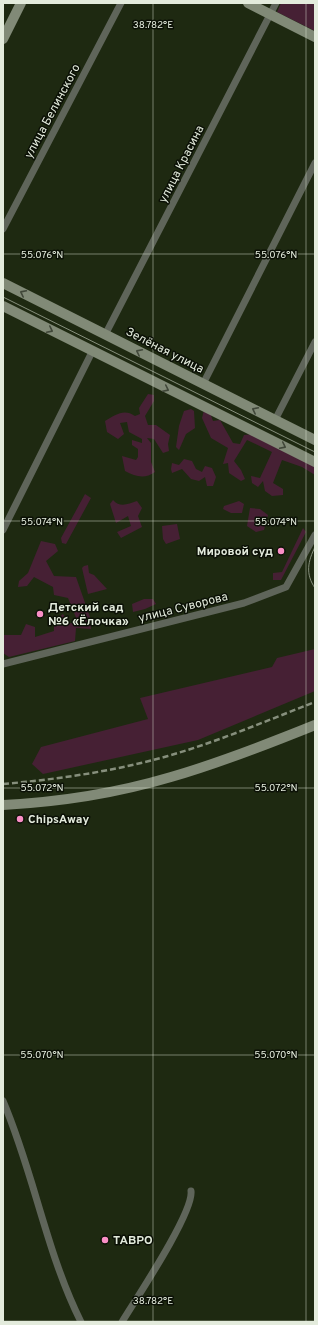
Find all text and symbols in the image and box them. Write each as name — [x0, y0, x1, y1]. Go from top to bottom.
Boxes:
text: 38.782°E — [133, 19, 173, 32]
street label: улица Белинского — [21, 61, 85, 162]
street label: улица Красина — [155, 123, 208, 206]
text: 55.076°N — [21, 249, 63, 262]
text: 55.076°N — [255, 249, 297, 262]
one-way arrow — [20, 290, 27, 298]
street label: Зелёная улица — [123, 324, 206, 377]
one-way arrow — [46, 325, 53, 333]
one-way arrow — [136, 349, 143, 357]
one-way arrow — [162, 384, 170, 391]
one-way arrow — [252, 407, 259, 415]
one-way arrow — [279, 441, 286, 449]
text: 55.074°N — [21, 516, 63, 529]
text: 55.074°N — [255, 516, 297, 529]
place label: Мировой суд — [197, 544, 273, 560]
marker: Мировой суд — [276, 546, 286, 556]
street label: улица Суворова — [137, 589, 230, 627]
place label: Детский сад №6 «Ёлочка» — [48, 600, 129, 630]
marker: Детский сад №6 «Ёлочка» — [35, 609, 45, 619]
text: 55.072°N — [20, 782, 64, 795]
text: 55.072°N — [254, 782, 298, 795]
place label: ChipsAway — [28, 812, 89, 828]
marker: ChipsAway — [15, 814, 25, 824]
text: 55.070°N — [20, 1049, 64, 1062]
text: 55.070°N — [254, 1049, 298, 1062]
place label: ТАВРО — [113, 1233, 153, 1249]
marker: ТАВРО — [100, 1235, 110, 1245]
text: 38.782°E — [133, 1295, 173, 1308]

